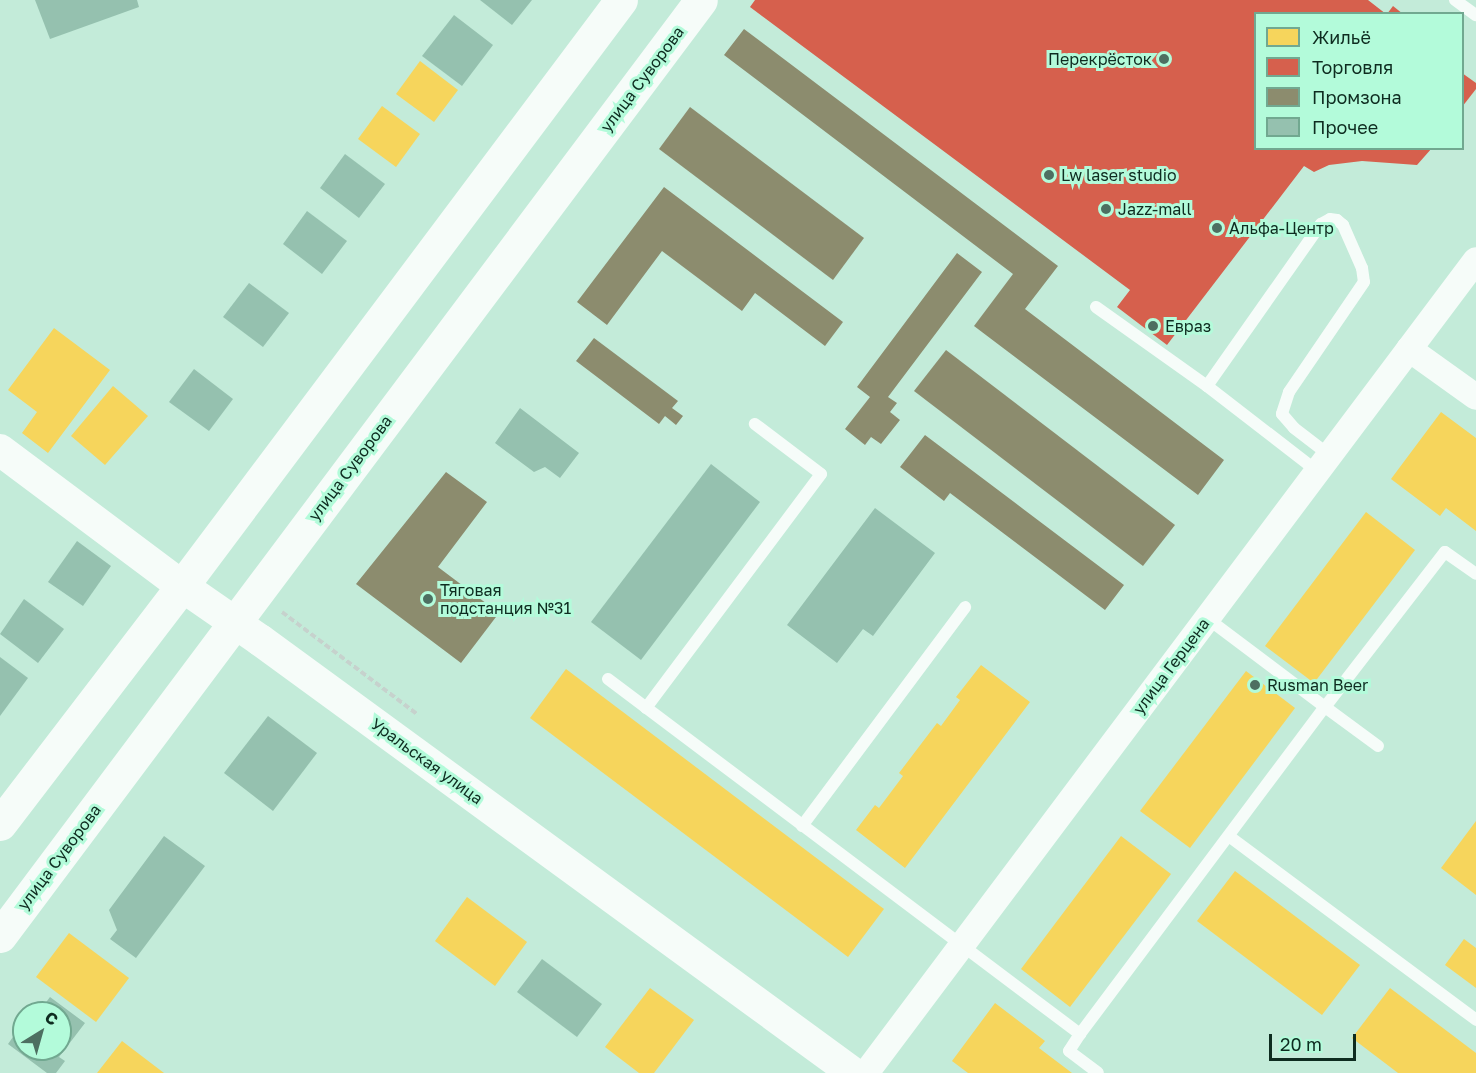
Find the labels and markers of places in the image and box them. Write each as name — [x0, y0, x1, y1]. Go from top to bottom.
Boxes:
place label: Перекрёсток — [1048, 49, 1152, 69]
marker: Перекрёсток — [1157, 52, 1171, 66]
place label: Lw laser studio — [1061, 165, 1177, 185]
marker: Lw laser studio — [1042, 168, 1056, 182]
place label: Jazz-mall — [1118, 199, 1192, 219]
marker: Jazz-mall — [1099, 202, 1113, 216]
place label: Альфа-Центр — [1229, 218, 1334, 238]
marker: Альфа-Центр — [1210, 221, 1224, 235]
place label: Евраз — [1165, 316, 1211, 336]
marker: Евраз — [1146, 319, 1160, 333]
place label: Тяговая подстанция №31 — [440, 580, 571, 618]
marker: Тяговая подстанция №31 — [421, 592, 435, 606]
place label: Rusman Beer — [1267, 675, 1368, 695]
marker: Rusman Beer — [1248, 678, 1262, 692]

